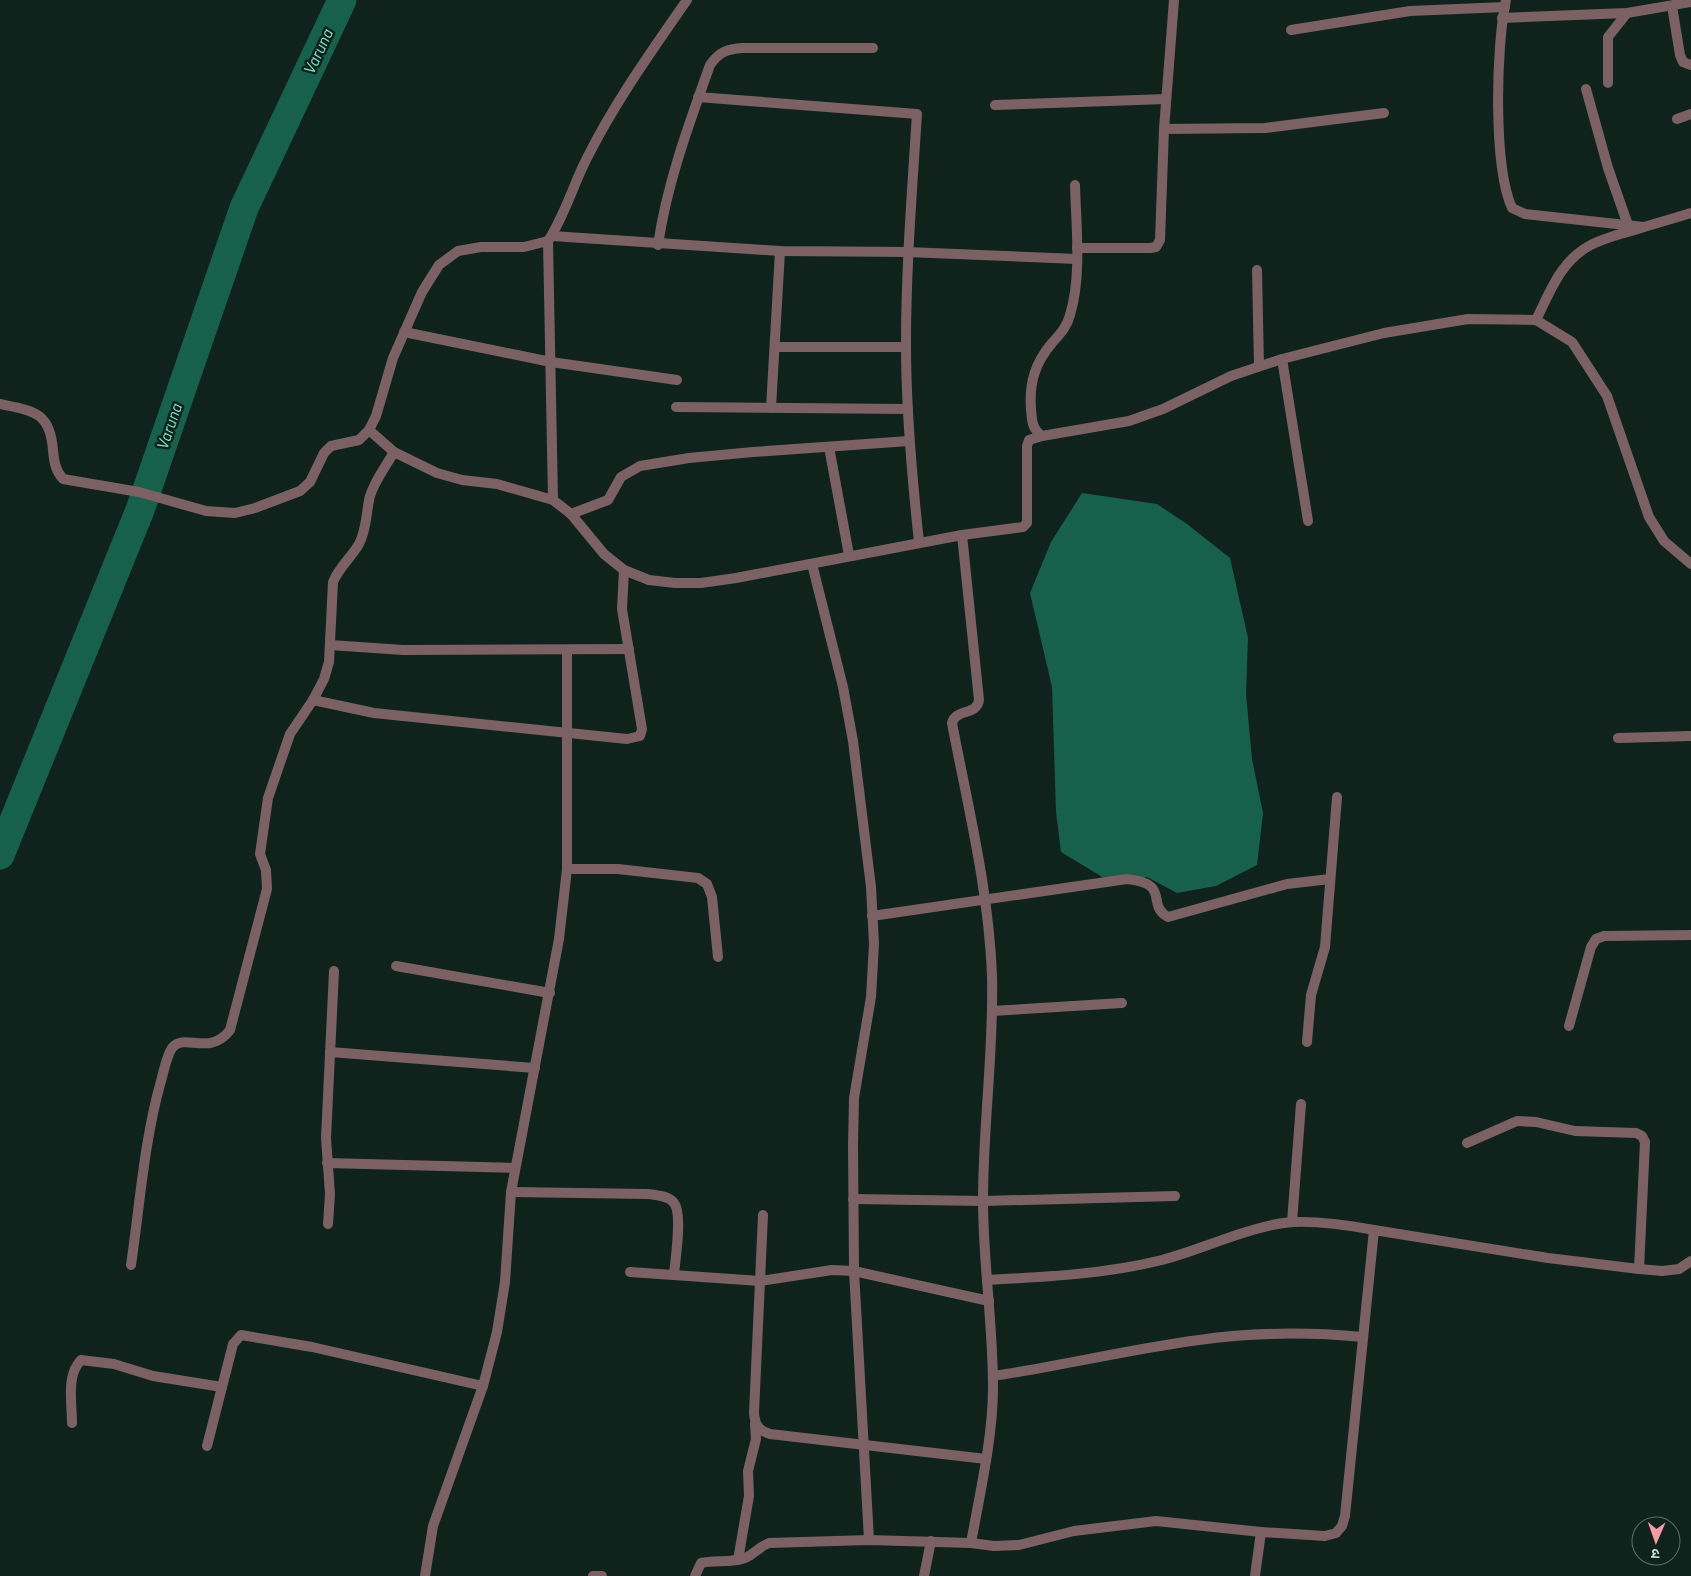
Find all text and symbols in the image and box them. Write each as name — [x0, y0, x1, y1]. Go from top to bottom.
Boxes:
water label: Varuna — [299, 25, 336, 76]
water label: Varuna — [152, 400, 185, 451]
north arrow — [1631, 1516, 1681, 1566]
text: उ — [1650, 1546, 1660, 1563]

